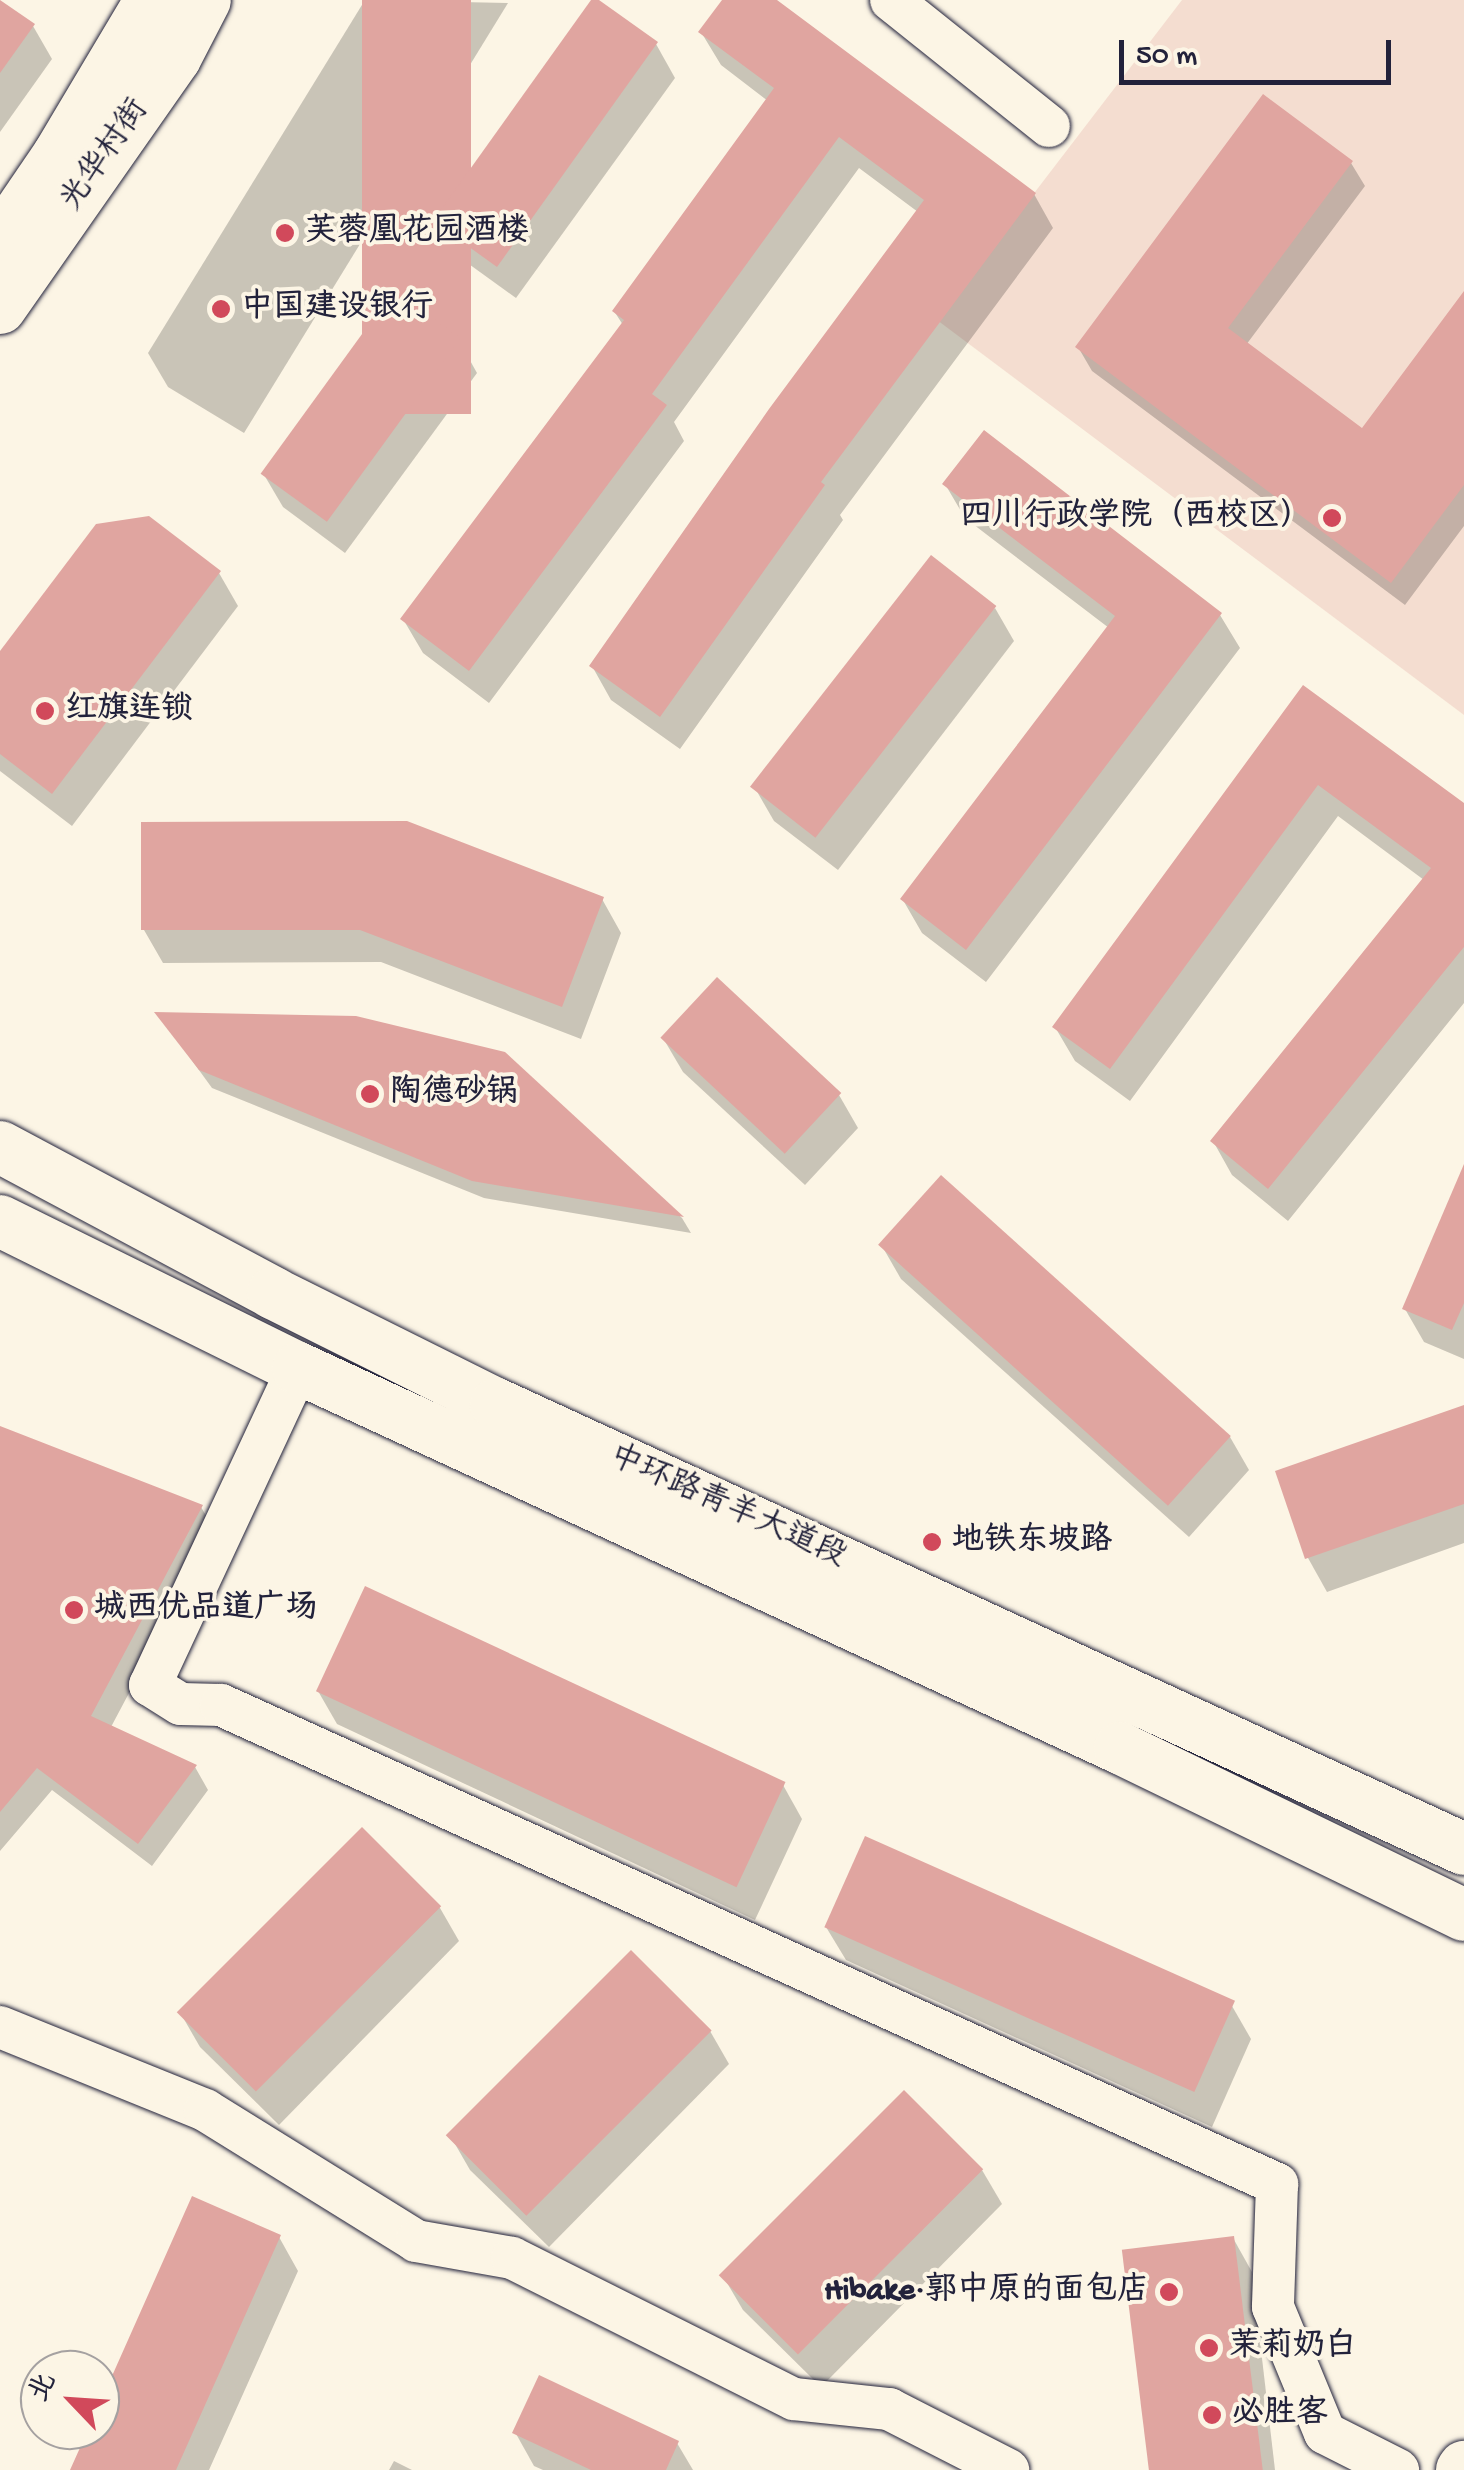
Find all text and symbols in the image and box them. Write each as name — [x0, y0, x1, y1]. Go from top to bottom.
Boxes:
scale bar — [1124, 20, 1396, 82]
text: 50 m — [1136, 40, 1197, 75]
street label: 光华村街 — [54, 93, 158, 219]
place label: 芙蓉凰花园酒楼 — [305, 214, 529, 252]
marker: 芙蓉凰花园酒楼 — [274, 222, 296, 244]
place label: 中国建设银行 — [241, 290, 433, 328]
marker: 中国建设银行 — [210, 298, 232, 320]
place label: 四川行政学院（西校区） — [960, 499, 1312, 537]
marker: 四川行政学院（西校区） — [1321, 507, 1343, 529]
place label: 红旗连锁 — [65, 692, 193, 730]
marker: 红旗连锁 — [34, 700, 56, 722]
place label: 陶德砂锅 — [390, 1075, 518, 1113]
marker: 陶德砂锅 — [359, 1083, 381, 1105]
street label: 中环路青羊大道段 — [602, 1438, 852, 1578]
place label: 地铁东坡路 — [952, 1523, 1112, 1561]
marker: 地铁东坡路 — [921, 1531, 943, 1553]
place label: 城西优品道广场 — [94, 1591, 318, 1629]
marker: 城西优品道广场 — [63, 1599, 85, 1621]
place label: Hibake·郭中原的面包店 — [824, 2273, 1149, 2311]
marker: Hibake·郭中原的面包店 — [1158, 2281, 1180, 2303]
place label: 茉莉奶白 — [1229, 2329, 1357, 2367]
marker: 茉莉奶白 — [1198, 2337, 1220, 2359]
north arrow — [20, 2350, 120, 2450]
text: 北 — [23, 2368, 65, 2408]
place label: 必胜客 — [1232, 2396, 1328, 2434]
marker: 必胜客 — [1201, 2404, 1223, 2426]

